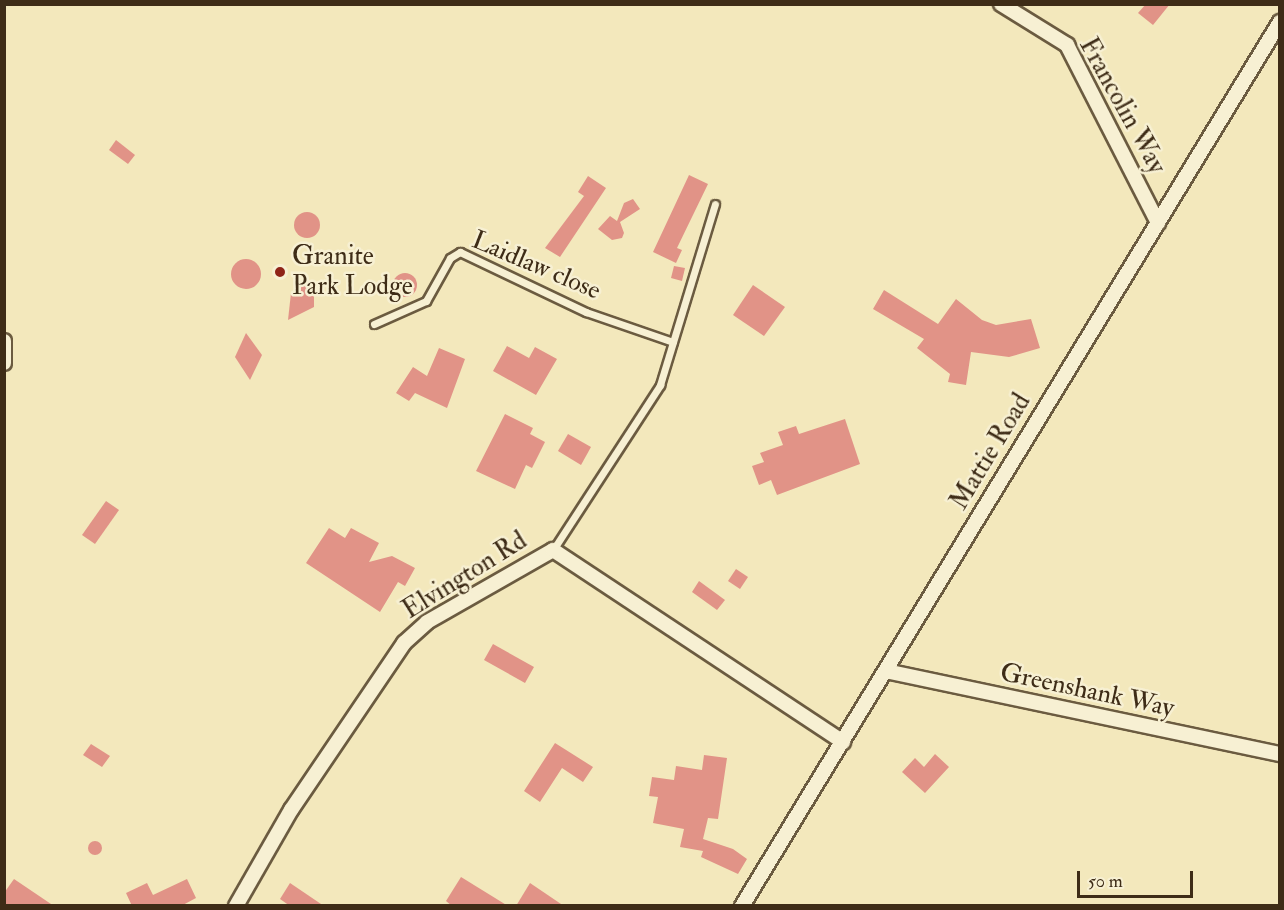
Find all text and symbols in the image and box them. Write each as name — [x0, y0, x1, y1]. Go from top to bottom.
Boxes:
street label: Francolin Way — [1072, 33, 1172, 179]
street label: Laidlaw close — [467, 225, 605, 307]
place label: Granite Park Lodge — [292, 241, 413, 302]
marker: Granite Park Lodge — [273, 265, 287, 279]
street label: Mattie Road — [944, 388, 1038, 516]
street label: Elvington Rd — [397, 526, 533, 626]
street label: Greenshank Way — [997, 657, 1177, 725]
scale bar — [1080, 859, 1196, 897]
text: 50 m — [1088, 870, 1123, 893]

